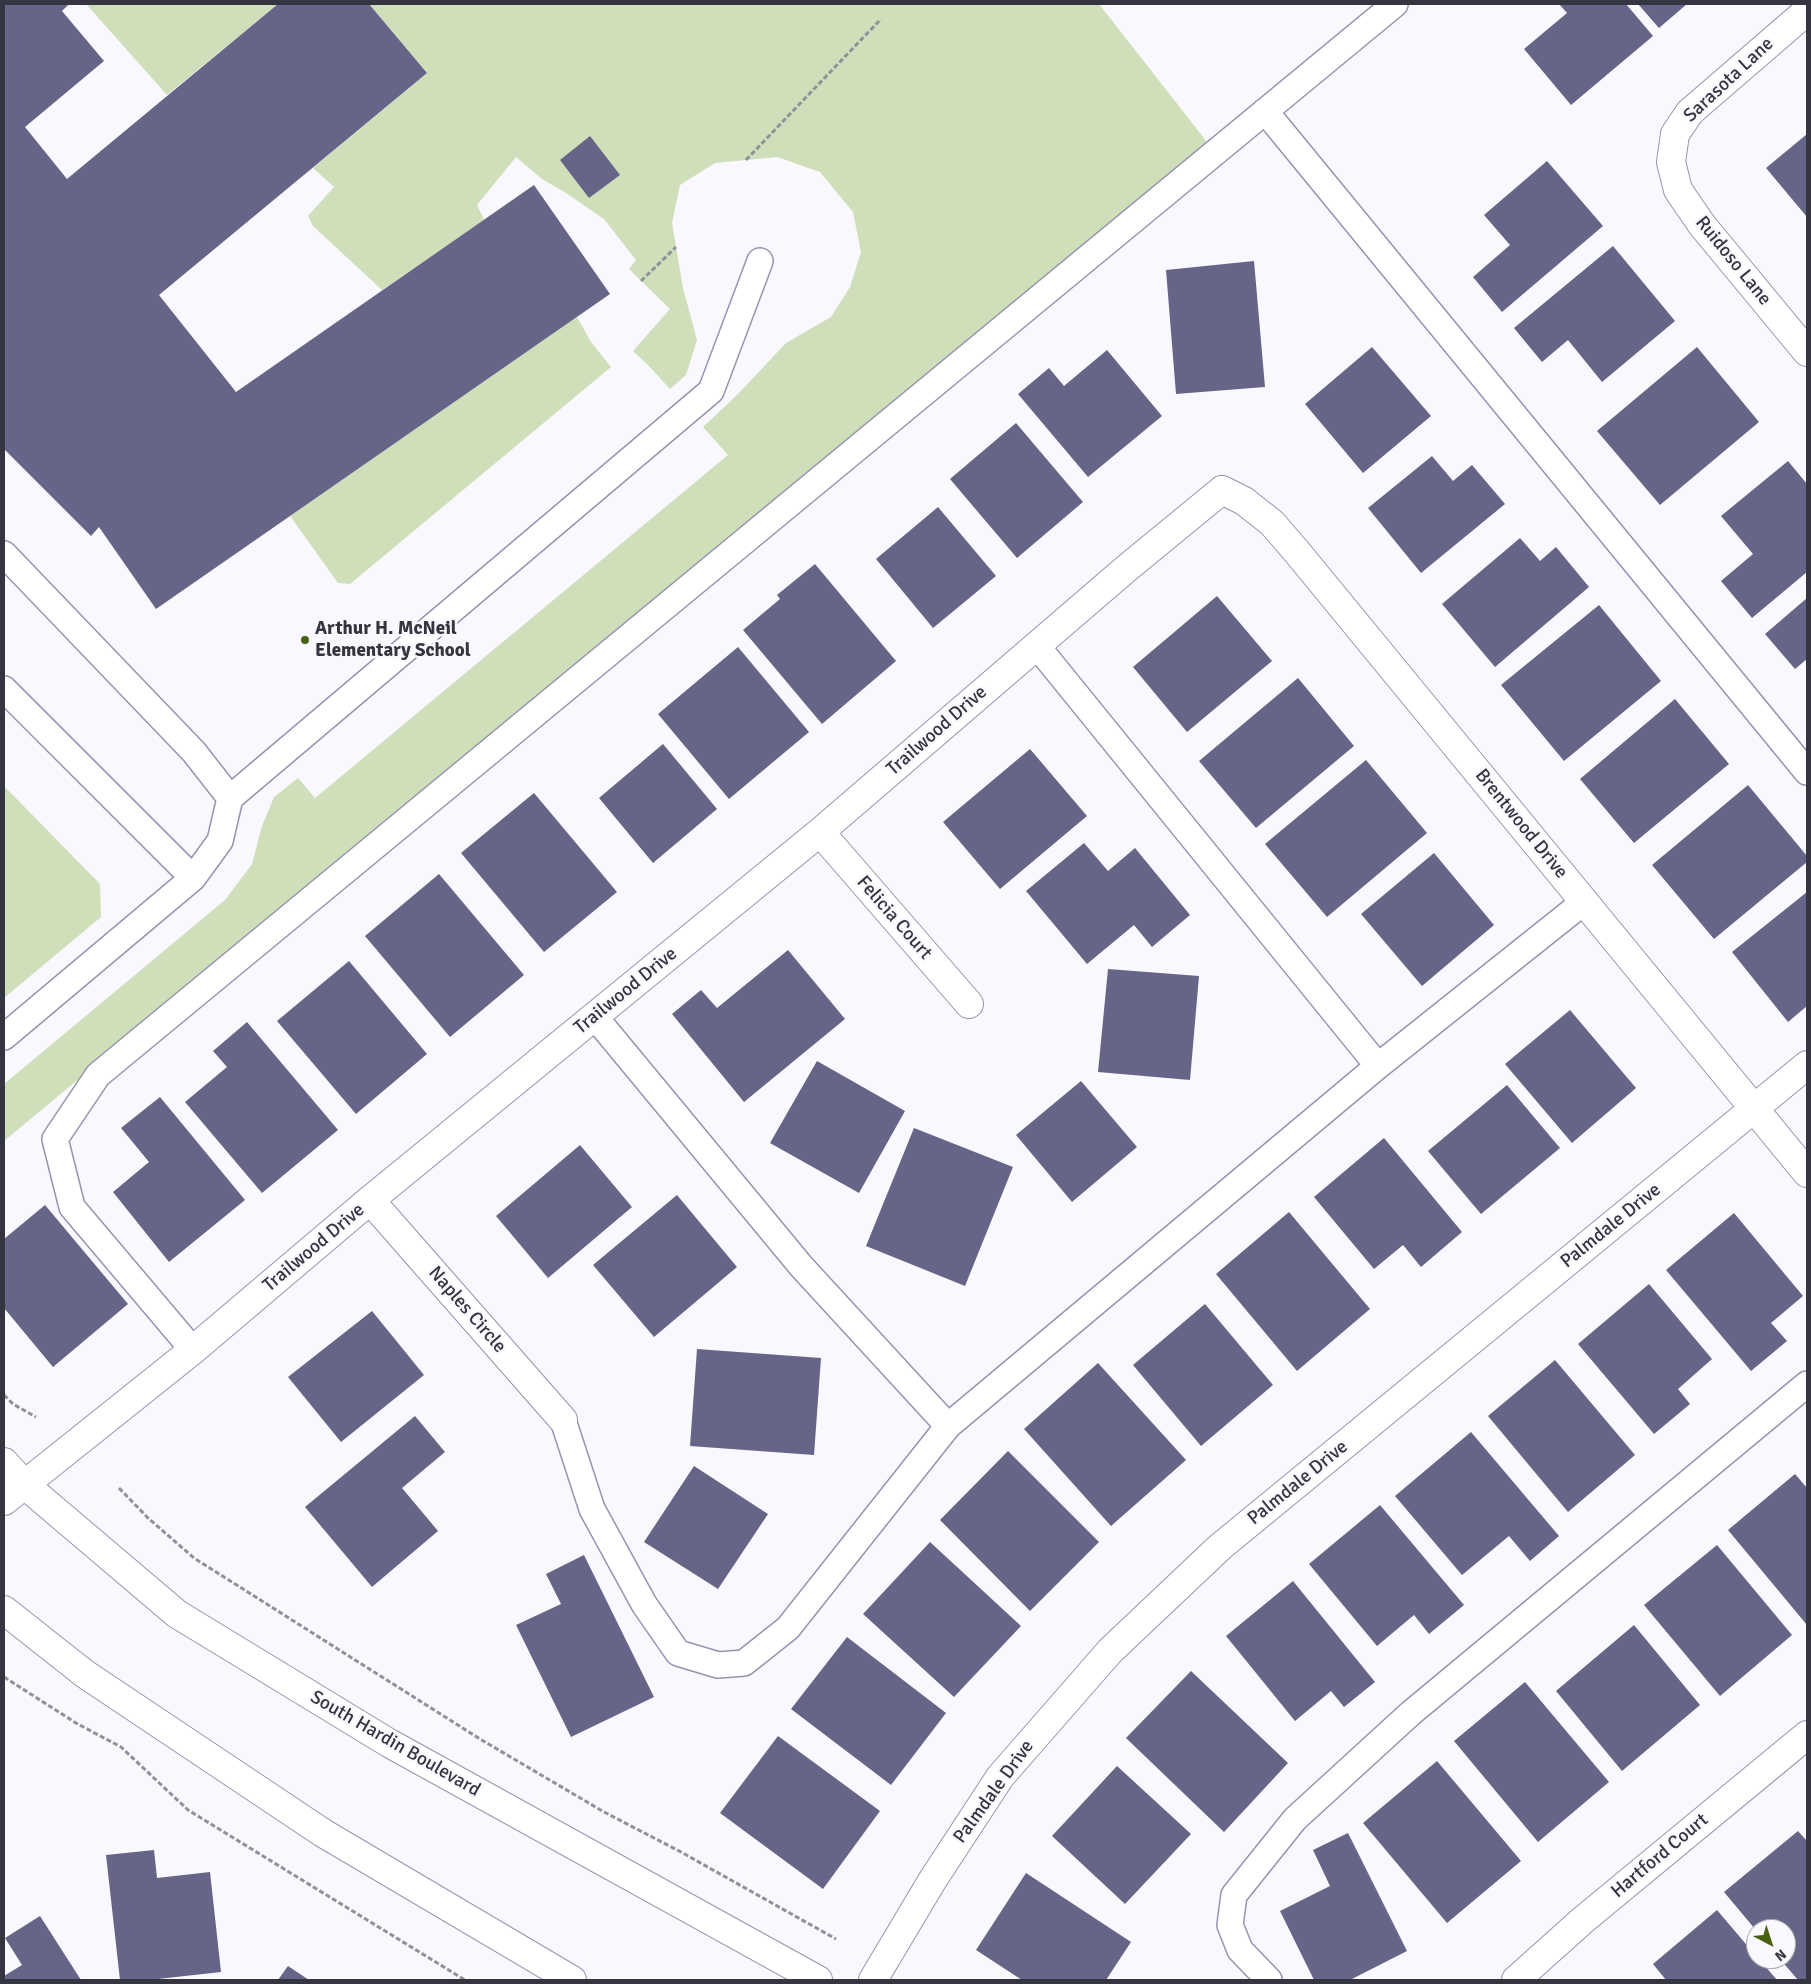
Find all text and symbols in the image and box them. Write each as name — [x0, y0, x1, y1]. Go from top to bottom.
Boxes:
street label: Sarasota Lane — [1679, 33, 1779, 127]
street label: Ruidoso Lane — [1690, 212, 1776, 310]
place label: Arthur H. McNeil Elementary School — [315, 618, 471, 662]
marker: Arthur H. McNeil Elementary School — [299, 634, 311, 646]
street label: Trailwood Drive — [882, 681, 992, 781]
street label: Brentwood Drive — [1470, 765, 1572, 883]
street label: Felicia Court — [852, 872, 936, 964]
street label: Trailwood Drive — [570, 943, 682, 1039]
street label: Palmdale Drive — [1556, 1179, 1666, 1273]
street label: Trailwood Drive — [259, 1199, 369, 1297]
street label: Naples Circle — [423, 1262, 511, 1358]
street label: Palmdale Drive — [1243, 1436, 1353, 1530]
street label: South Hardin Boulevard — [306, 1686, 484, 1802]
street label: Palmdale Drive — [949, 1736, 1039, 1848]
street label: Hartford Court — [1607, 1809, 1713, 1903]
north arrow — [1746, 1919, 1796, 1969]
text: N — [1771, 1945, 1790, 1965]

